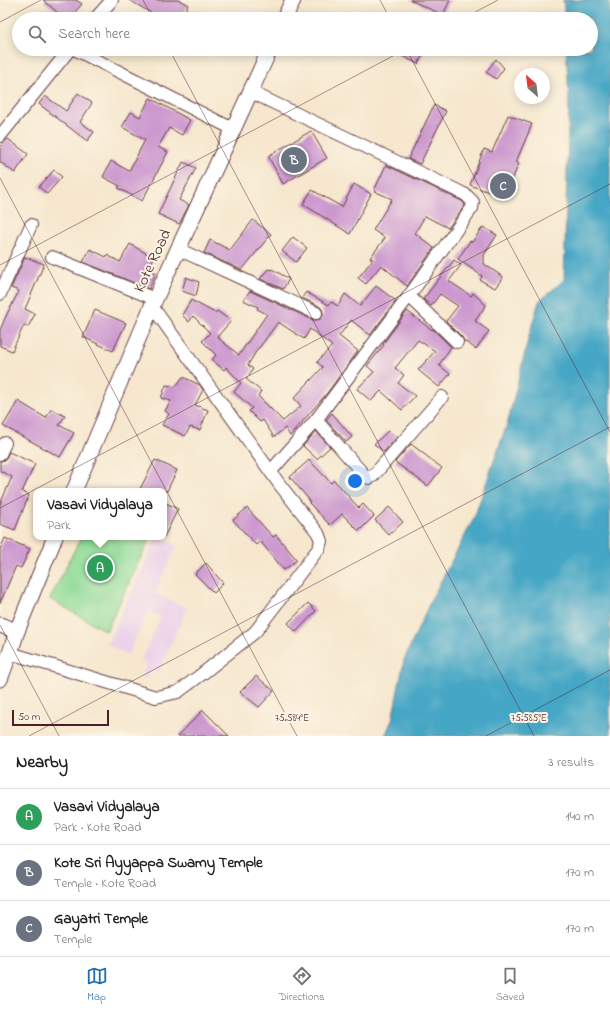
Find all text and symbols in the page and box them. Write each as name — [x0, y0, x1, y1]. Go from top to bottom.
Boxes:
search box — [12, 12, 598, 56]
icon: search — [26, 23, 48, 45]
text: Search here — [58, 23, 130, 45]
north arrow — [514, 68, 550, 104]
pin: B — [281, 145, 307, 175]
pin: C — [490, 171, 516, 201]
street label: Kote Road — [128, 225, 178, 297]
your location — [345, 471, 365, 491]
popup — [33, 488, 167, 540]
text: Vasavi Vidyalaya — [47, 494, 153, 516]
text: Park — [47, 516, 71, 535]
pin: A — [87, 553, 113, 583]
scale bar — [12, 708, 109, 727]
text: 50 m — [18, 709, 40, 725]
text: 75.584°E — [275, 711, 309, 726]
text: 75.585°E — [511, 711, 547, 726]
text: Nearby — [16, 750, 68, 775]
text: 3 results — [548, 753, 594, 772]
text: Vasavi Vidyalaya — [54, 796, 160, 818]
text: A — [25, 807, 33, 826]
text: 140 m — [566, 807, 594, 826]
text: Park · Kote Road — [54, 818, 142, 837]
text: Kote Sri Ayyappa Swamy Temple — [54, 852, 263, 874]
text: B — [25, 863, 33, 882]
text: 170 m — [566, 863, 594, 882]
text: Temple · Kote Road — [54, 874, 156, 893]
text: Gayatri Temple — [54, 908, 148, 930]
text: C — [25, 919, 33, 938]
text: 170 m — [566, 919, 594, 938]
text: Temple — [54, 930, 92, 949]
tab: Map — [86, 965, 108, 1005]
tab: Directions — [279, 965, 324, 1005]
tab: Saved — [496, 965, 524, 1005]

